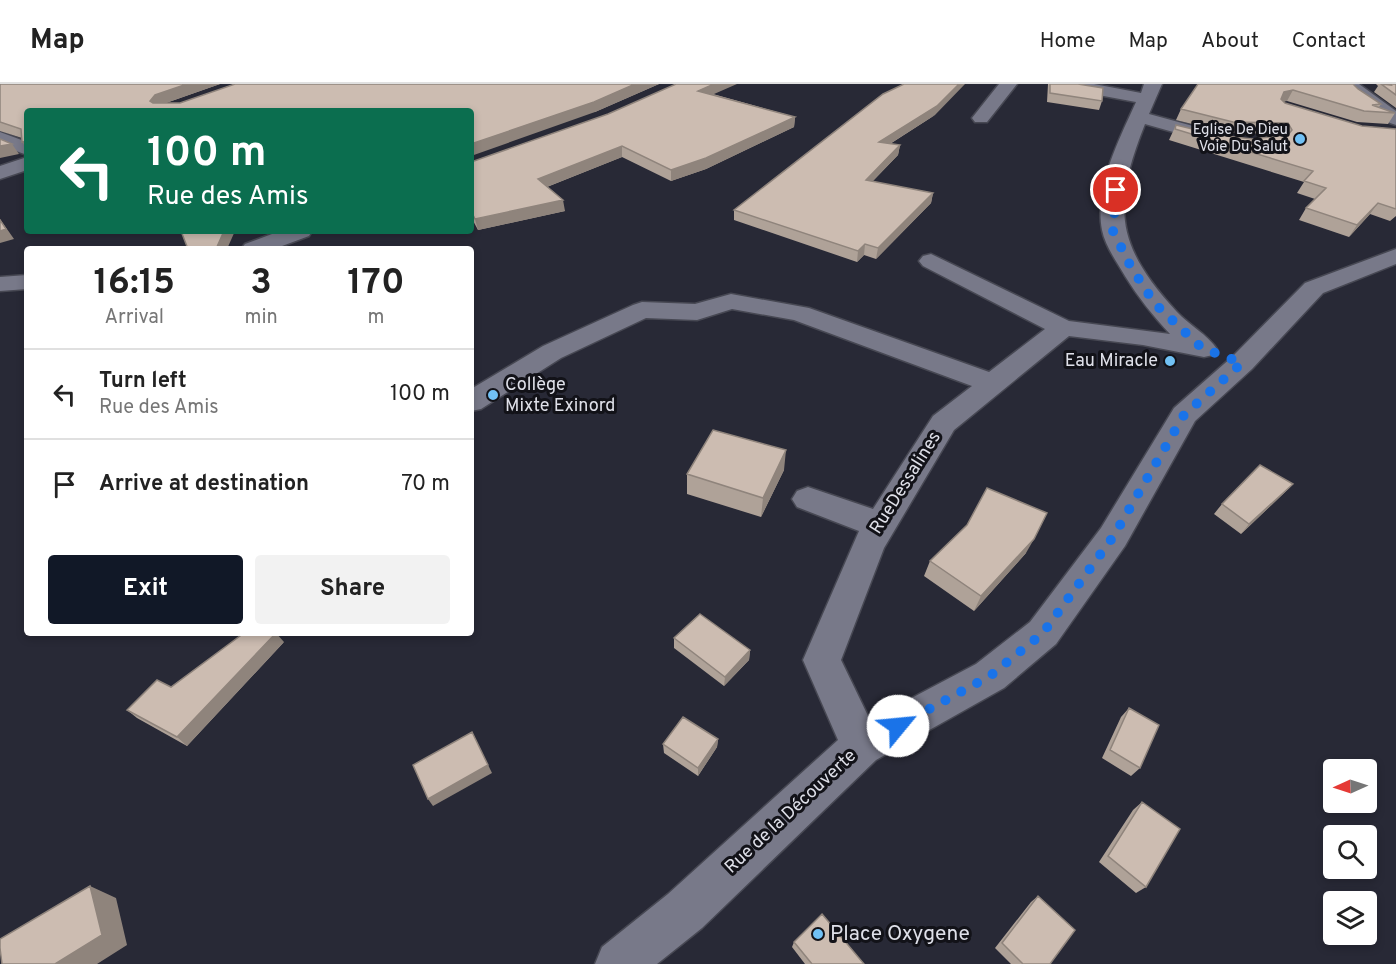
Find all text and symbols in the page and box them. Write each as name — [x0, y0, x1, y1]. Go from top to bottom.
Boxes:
text: Map — [30, 23, 85, 59]
text: Home — [1040, 28, 1096, 55]
text: Map — [1129, 28, 1168, 55]
text: About — [1201, 28, 1259, 55]
text: Contact — [1292, 28, 1366, 55]
place label: Eglise De Dieu Voie Du Salut — [1193, 121, 1288, 157]
text: 100 m — [147, 128, 266, 181]
icon: left — [48, 132, 126, 210]
marker: Eglise De Dieu Voie Du Salut — [1293, 132, 1307, 146]
pin — [1090, 164, 1141, 215]
icon: arrive — [1099, 173, 1132, 206]
text: Rue des Amis — [147, 180, 309, 214]
text: 16:15 — [93, 261, 175, 307]
text: 3 — [250, 261, 272, 307]
text: 170 — [347, 261, 405, 307]
text: Arrival — [104, 305, 164, 331]
text: min — [245, 305, 278, 331]
text: m — [367, 305, 384, 331]
place label: Eau Miracle — [1065, 350, 1158, 373]
marker: Eau Miracle — [1163, 354, 1177, 368]
text: Turn left — [99, 368, 187, 395]
place label: Collège Mixte Exinord — [505, 374, 615, 418]
icon: left — [48, 378, 81, 411]
text: 100 m — [390, 381, 450, 408]
marker: Collège Mixte Exinord — [486, 388, 500, 402]
text: Rue des Amis — [99, 395, 219, 421]
street label: RueDessalines — [865, 427, 947, 539]
icon: arrive — [48, 468, 81, 501]
text: Arrive at destination — [99, 471, 309, 498]
text: 70 m — [401, 471, 450, 498]
button: Exit — [48, 555, 243, 624]
button: Share — [255, 555, 450, 624]
position arrow — [866, 694, 930, 758]
street label: Rue de la Découverte — [720, 745, 862, 879]
north arrow — [1323, 759, 1377, 813]
map controls — [1323, 759, 1377, 945]
button: search — [1323, 825, 1377, 879]
button: layers — [1323, 891, 1377, 945]
place label: Place Oxygene — [830, 921, 970, 948]
marker: Place Oxygene — [811, 927, 825, 941]

